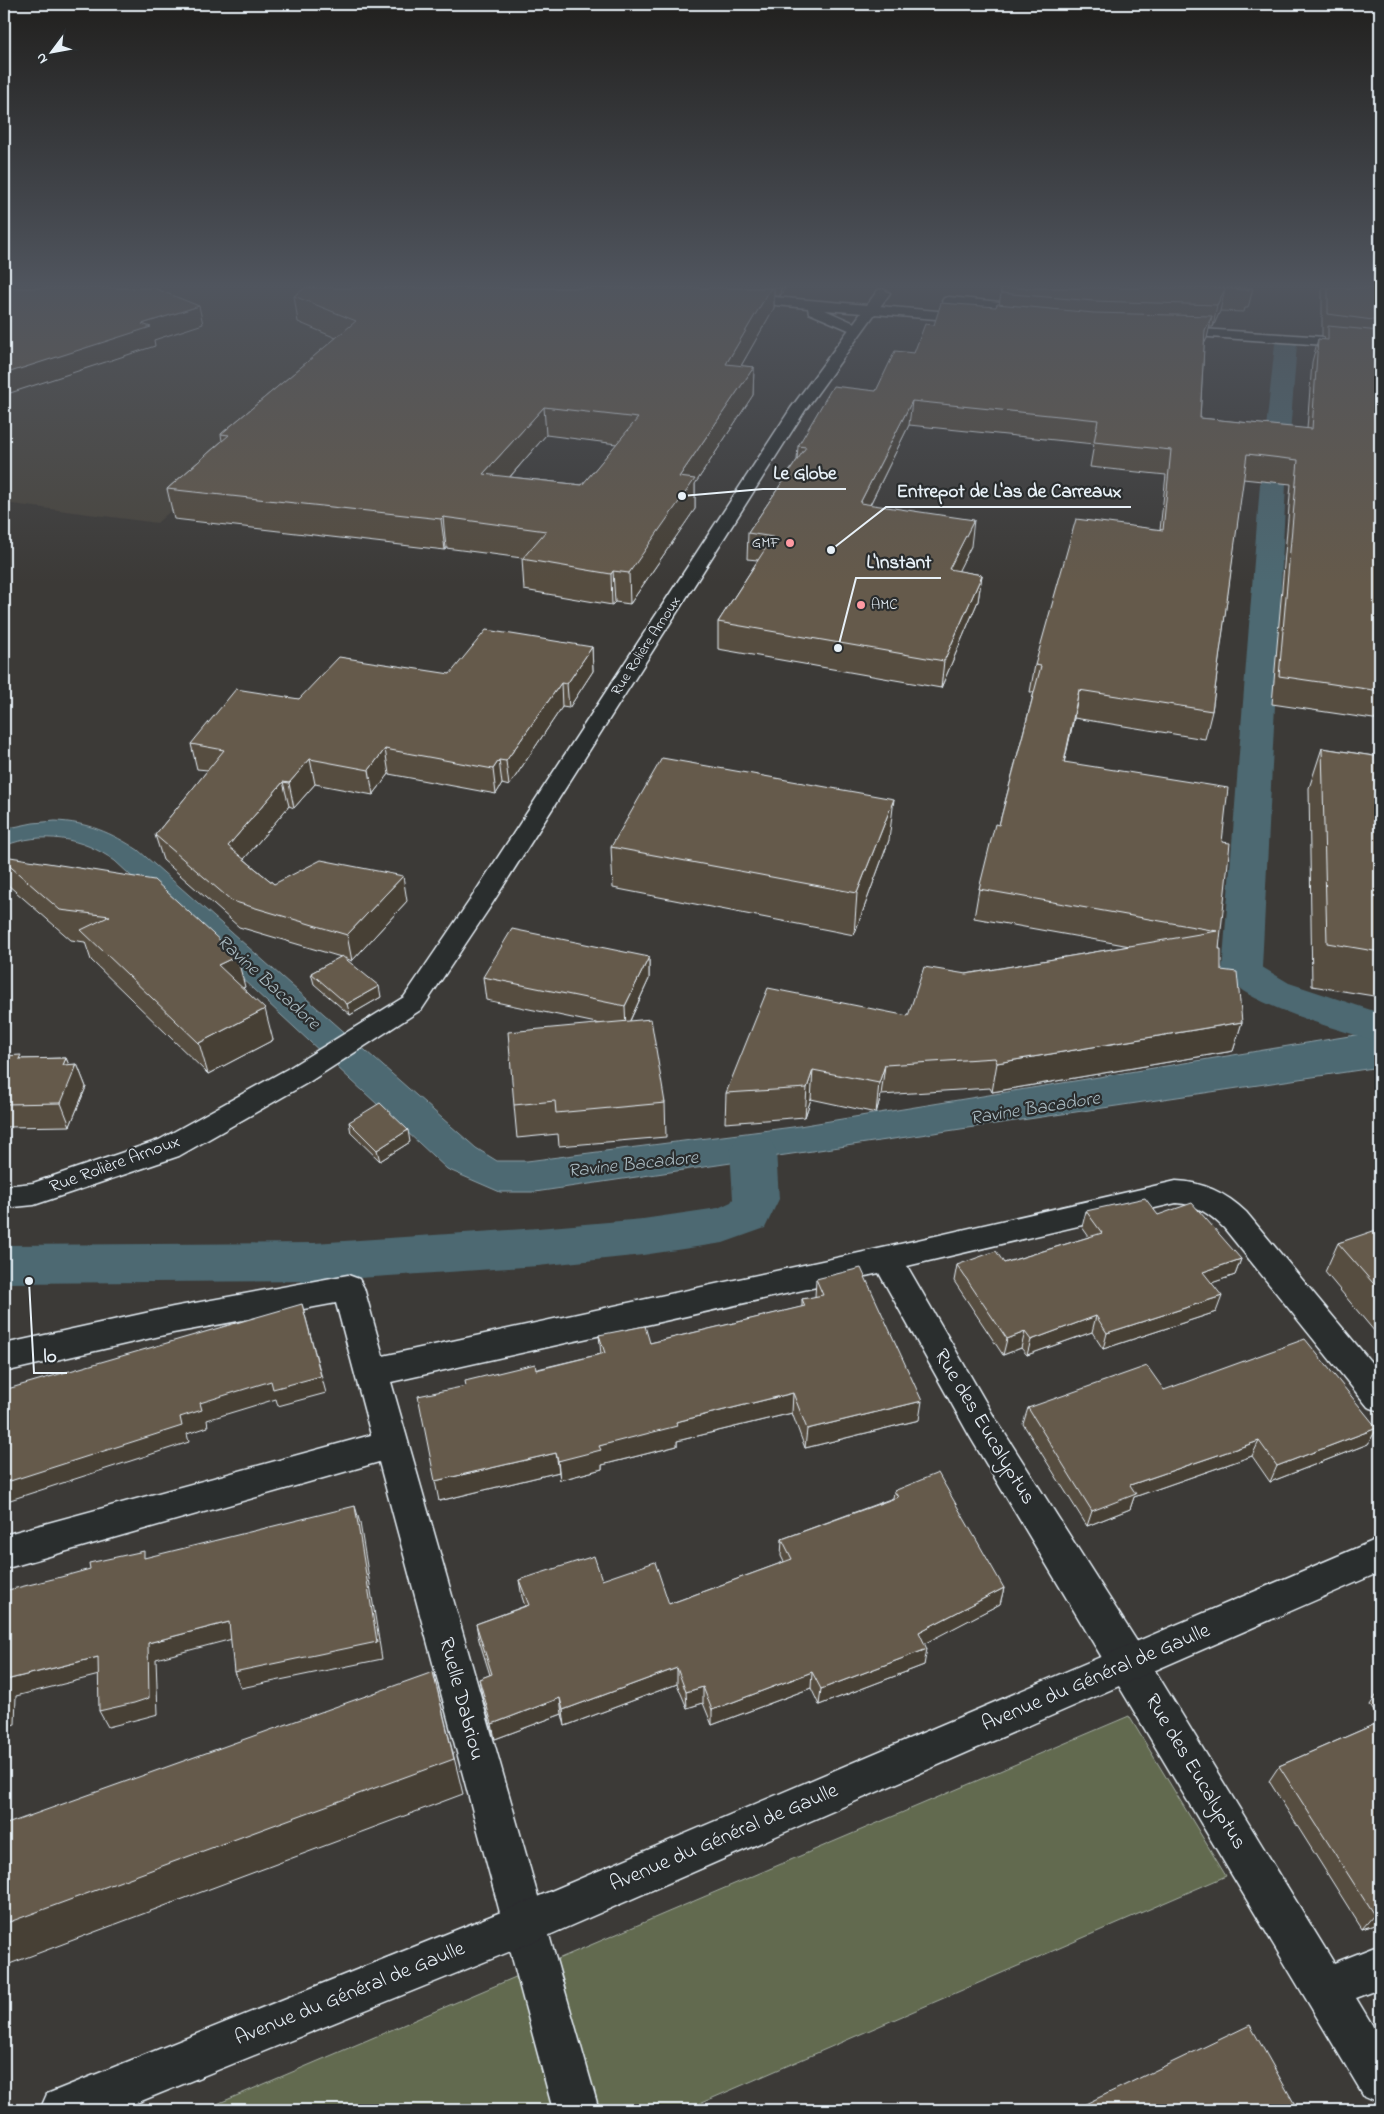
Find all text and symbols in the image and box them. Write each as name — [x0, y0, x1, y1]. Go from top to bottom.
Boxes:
north arrow — [28, 28, 78, 78]
text: N — [31, 49, 54, 68]
callout: Le Globe — [763, 455, 846, 489]
text: Le Globe — [773, 461, 837, 488]
callout: Entrepot de L'as de Carreaux — [886, 473, 1131, 507]
text: Entrepot de L'as de Carreaux — [896, 479, 1122, 506]
place label: GMF — [752, 532, 780, 554]
marker: GMF — [784, 537, 796, 549]
callout: L'Instant — [856, 544, 941, 578]
text: L'Instant — [867, 550, 932, 577]
street label: Rue Rolière Arnoux — [606, 592, 687, 700]
place label: AMC — [871, 594, 898, 616]
marker: AMC — [855, 599, 867, 611]
water label: Ravine Bacadore — [210, 929, 327, 1038]
water label: Ravine Bacadore — [968, 1085, 1103, 1133]
street label: Rue Rolière Arnoux — [46, 1129, 184, 1201]
water label: Ravine Bacadore — [567, 1145, 701, 1185]
callout: lo — [34, 1339, 67, 1373]
street label: Rue des Eucalyptus — [924, 1343, 1042, 1512]
text: lo — [43, 1344, 57, 1371]
street label: Avenue du Général de Gaulle — [977, 1616, 1215, 1740]
street label: Ruelle Dabriou — [430, 1634, 492, 1764]
street label: Rue des Eucalyptus — [1135, 1688, 1253, 1857]
street label: Avenue du Général de Gaulle — [605, 1776, 843, 1900]
street label: Avenue du Général de Gaulle — [231, 1934, 470, 2054]

